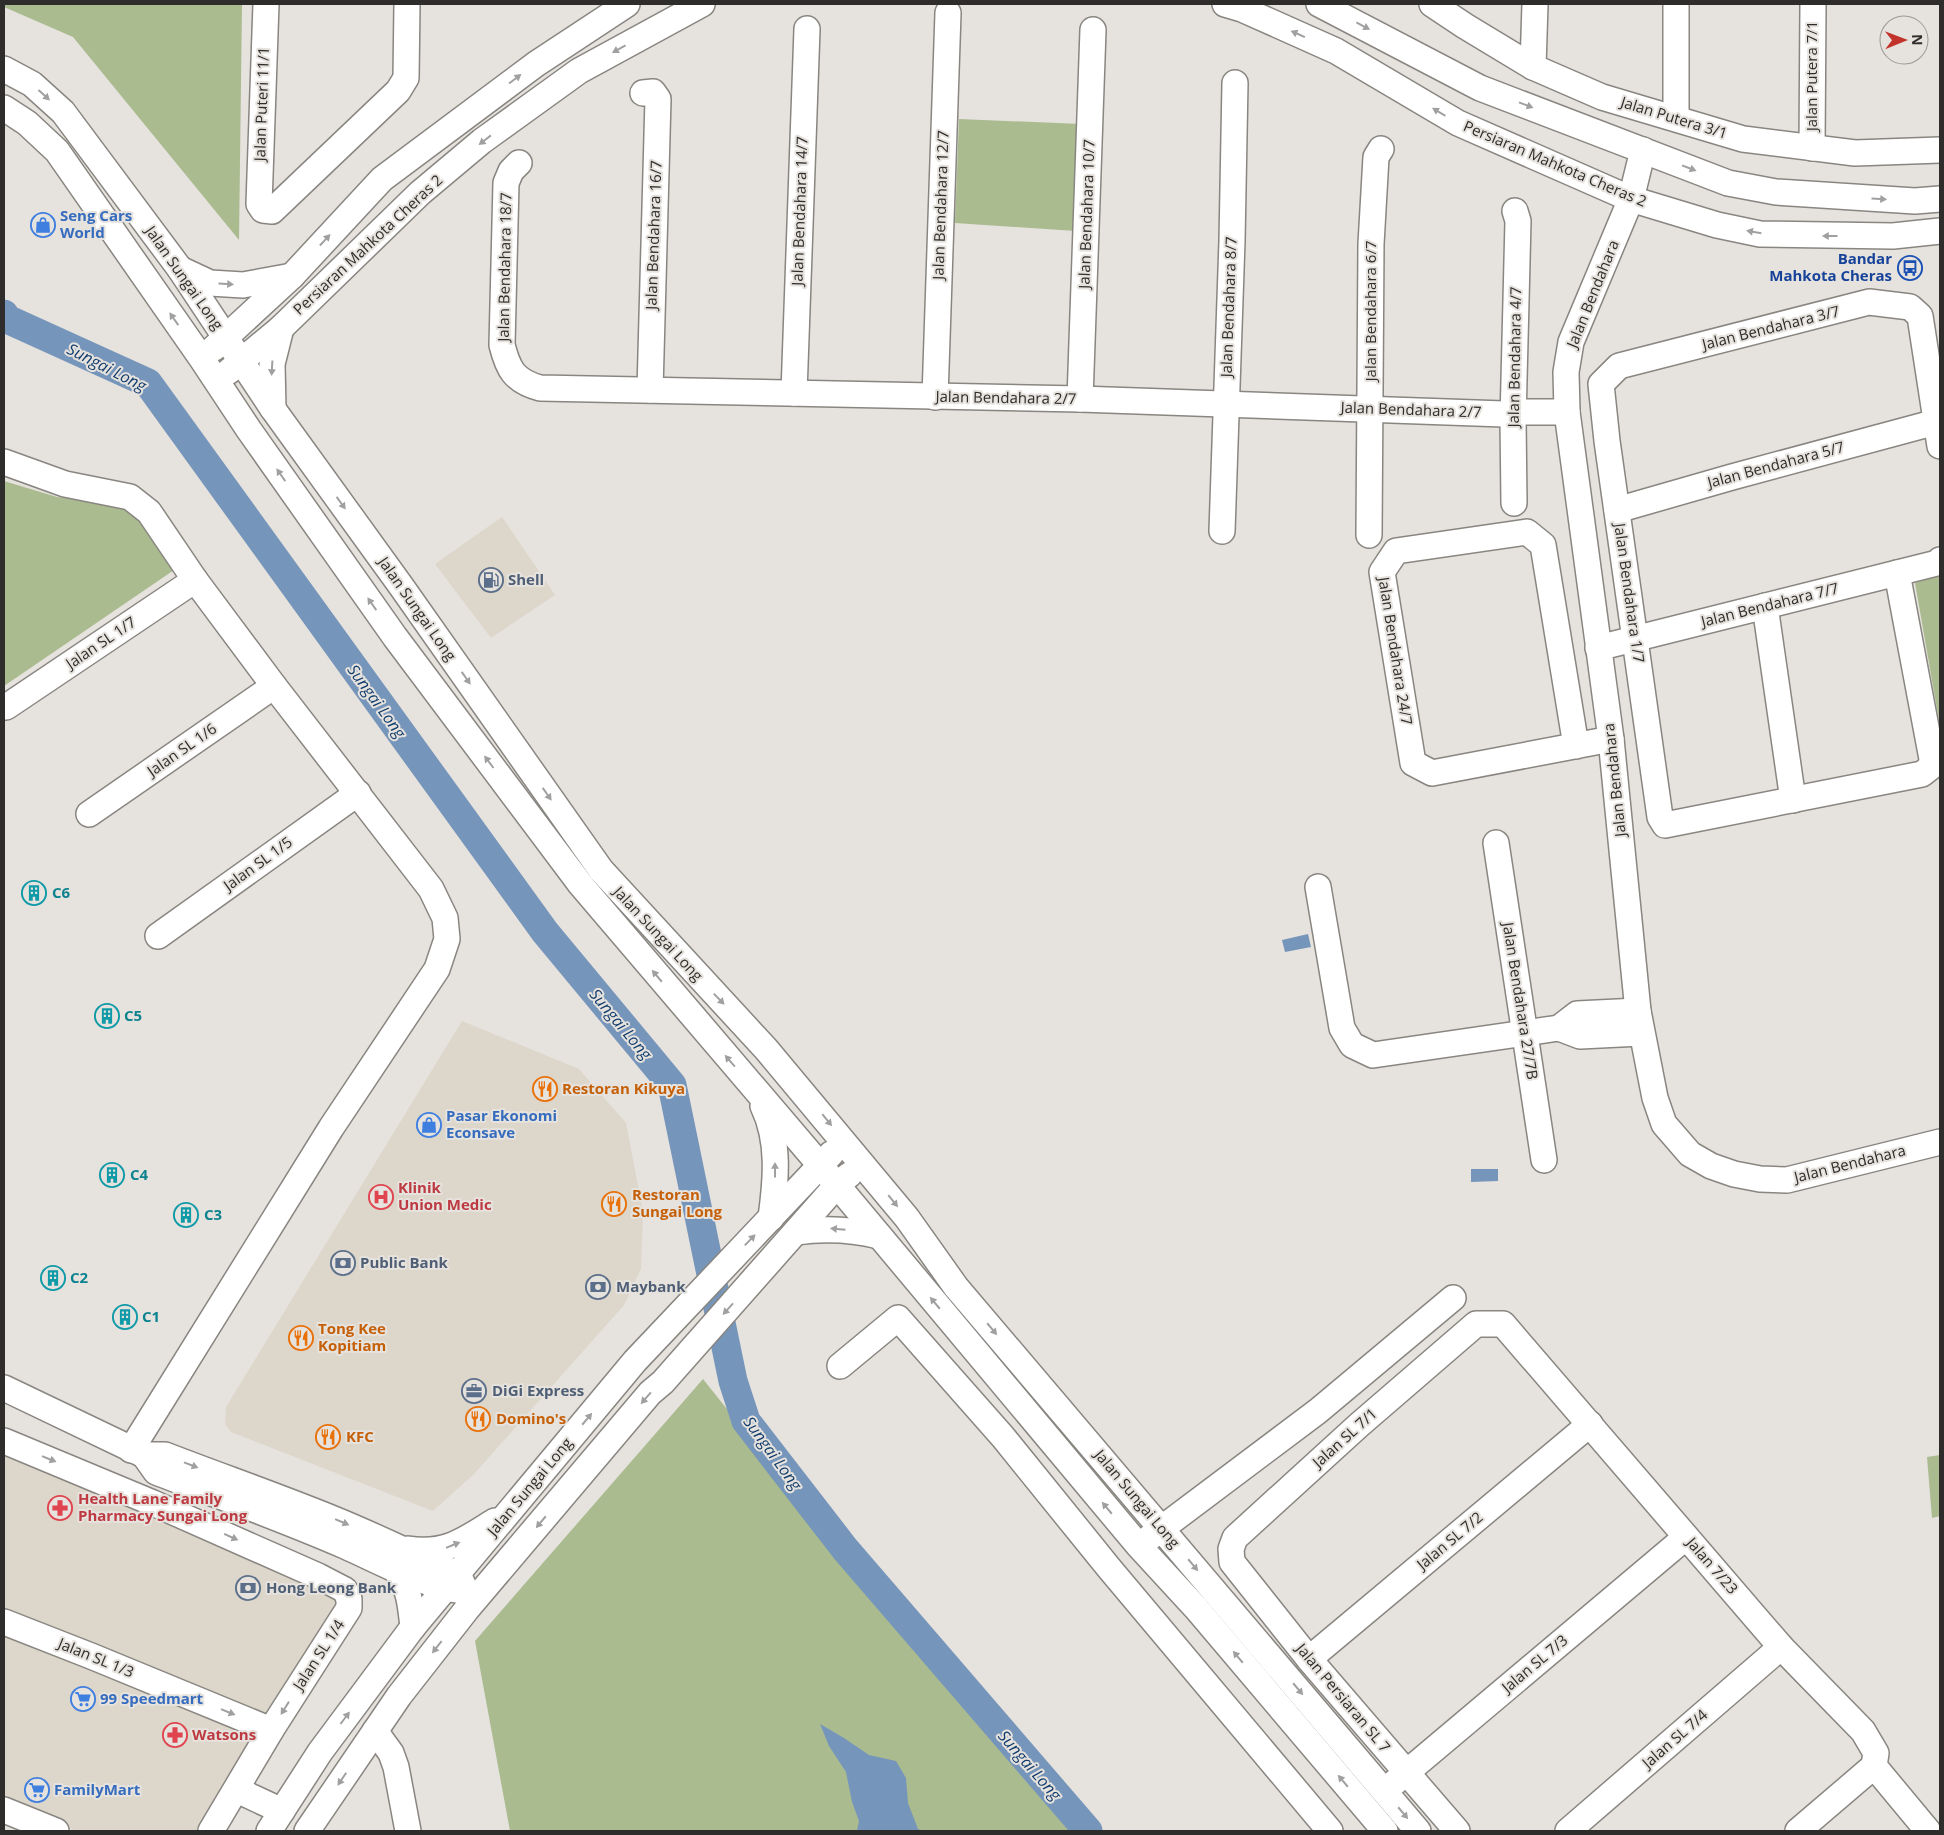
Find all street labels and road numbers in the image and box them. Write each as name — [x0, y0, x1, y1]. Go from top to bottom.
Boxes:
street label: Jalan Putera 7/1 — [1801, 21, 1821, 133]
street label: Jalan Puteri 11/1 — [249, 46, 273, 164]
street label: Jalan Putera 3/1 — [1617, 91, 1730, 143]
street label: Persiaran Mahkota Cheras 2 — [1461, 115, 1650, 211]
street label: Jalan Bendahara 12/7 — [927, 130, 953, 282]
street label: Jalan Bendahara 14/7 — [786, 136, 812, 288]
street label: Jalan Bendahara 10/7 — [1073, 139, 1099, 291]
street label: Jalan Bendahara 16/7 — [640, 160, 666, 312]
street label: Persiaran Mahkota Cheras 2 — [288, 170, 446, 319]
street label: Jalan Bendahara 18/7 — [493, 192, 515, 344]
street label: Jalan Sungai Long — [140, 220, 228, 333]
street label: Jalan Bendahara 8/7 — [1215, 236, 1240, 380]
street label: Jalan Bendahara — [1561, 237, 1623, 352]
street label: Jalan Bendahara 6/7 — [1360, 241, 1380, 383]
street label: Jalan Bendahara 4/7 — [1503, 286, 1525, 430]
street label: Jalan Bendahara 3/7 — [1698, 300, 1842, 354]
street label: Jalan Bendahara 2/7 — [933, 386, 1077, 408]
street label: Jalan Bendahara 2/7 — [1338, 396, 1482, 421]
street label: Jalan Bendahara 5/7 — [1703, 436, 1846, 492]
street label: Jalan Bendahara 1/7 — [1610, 520, 1650, 664]
street label: Jalan Sungai Long — [373, 551, 461, 664]
street label: Jalan Bendahara 24/7 — [1374, 573, 1418, 726]
street label: Jalan Bendahara 7/7 — [1697, 577, 1841, 631]
street label: Jalan SL 1/7 — [60, 611, 139, 674]
street label: Jalan SL 1/6 — [141, 718, 220, 782]
street label: Jalan Bendahara — [1598, 722, 1630, 840]
street label: Jalan SL 1/5 — [217, 832, 296, 896]
street label: Jalan Sungai Long — [608, 880, 708, 985]
street label: Jalan Bendahara 27/7B — [1498, 919, 1543, 1081]
street label: Jalan Bendahara — [1790, 1139, 1908, 1187]
street label: Jalan SL 7/1 — [1306, 1403, 1381, 1473]
street label: Jalan Sungai Long — [481, 1433, 576, 1541]
street label: Jalan Sungai Long — [1089, 1443, 1185, 1552]
street label: Jalan SL 7/2 — [1411, 1507, 1486, 1575]
street label: Jalan 7/23 — [1681, 1531, 1743, 1598]
street label: Jalan SL 1/4 — [287, 1615, 349, 1695]
street label: Jalan SL 7/3 — [1496, 1630, 1571, 1698]
street label: Jalan SL 1/3 — [54, 1632, 137, 1681]
street label: Jalan Persiaran SL 7 — [1291, 1637, 1395, 1756]
street label: Jalan SL 7/4 — [1636, 1704, 1711, 1773]

